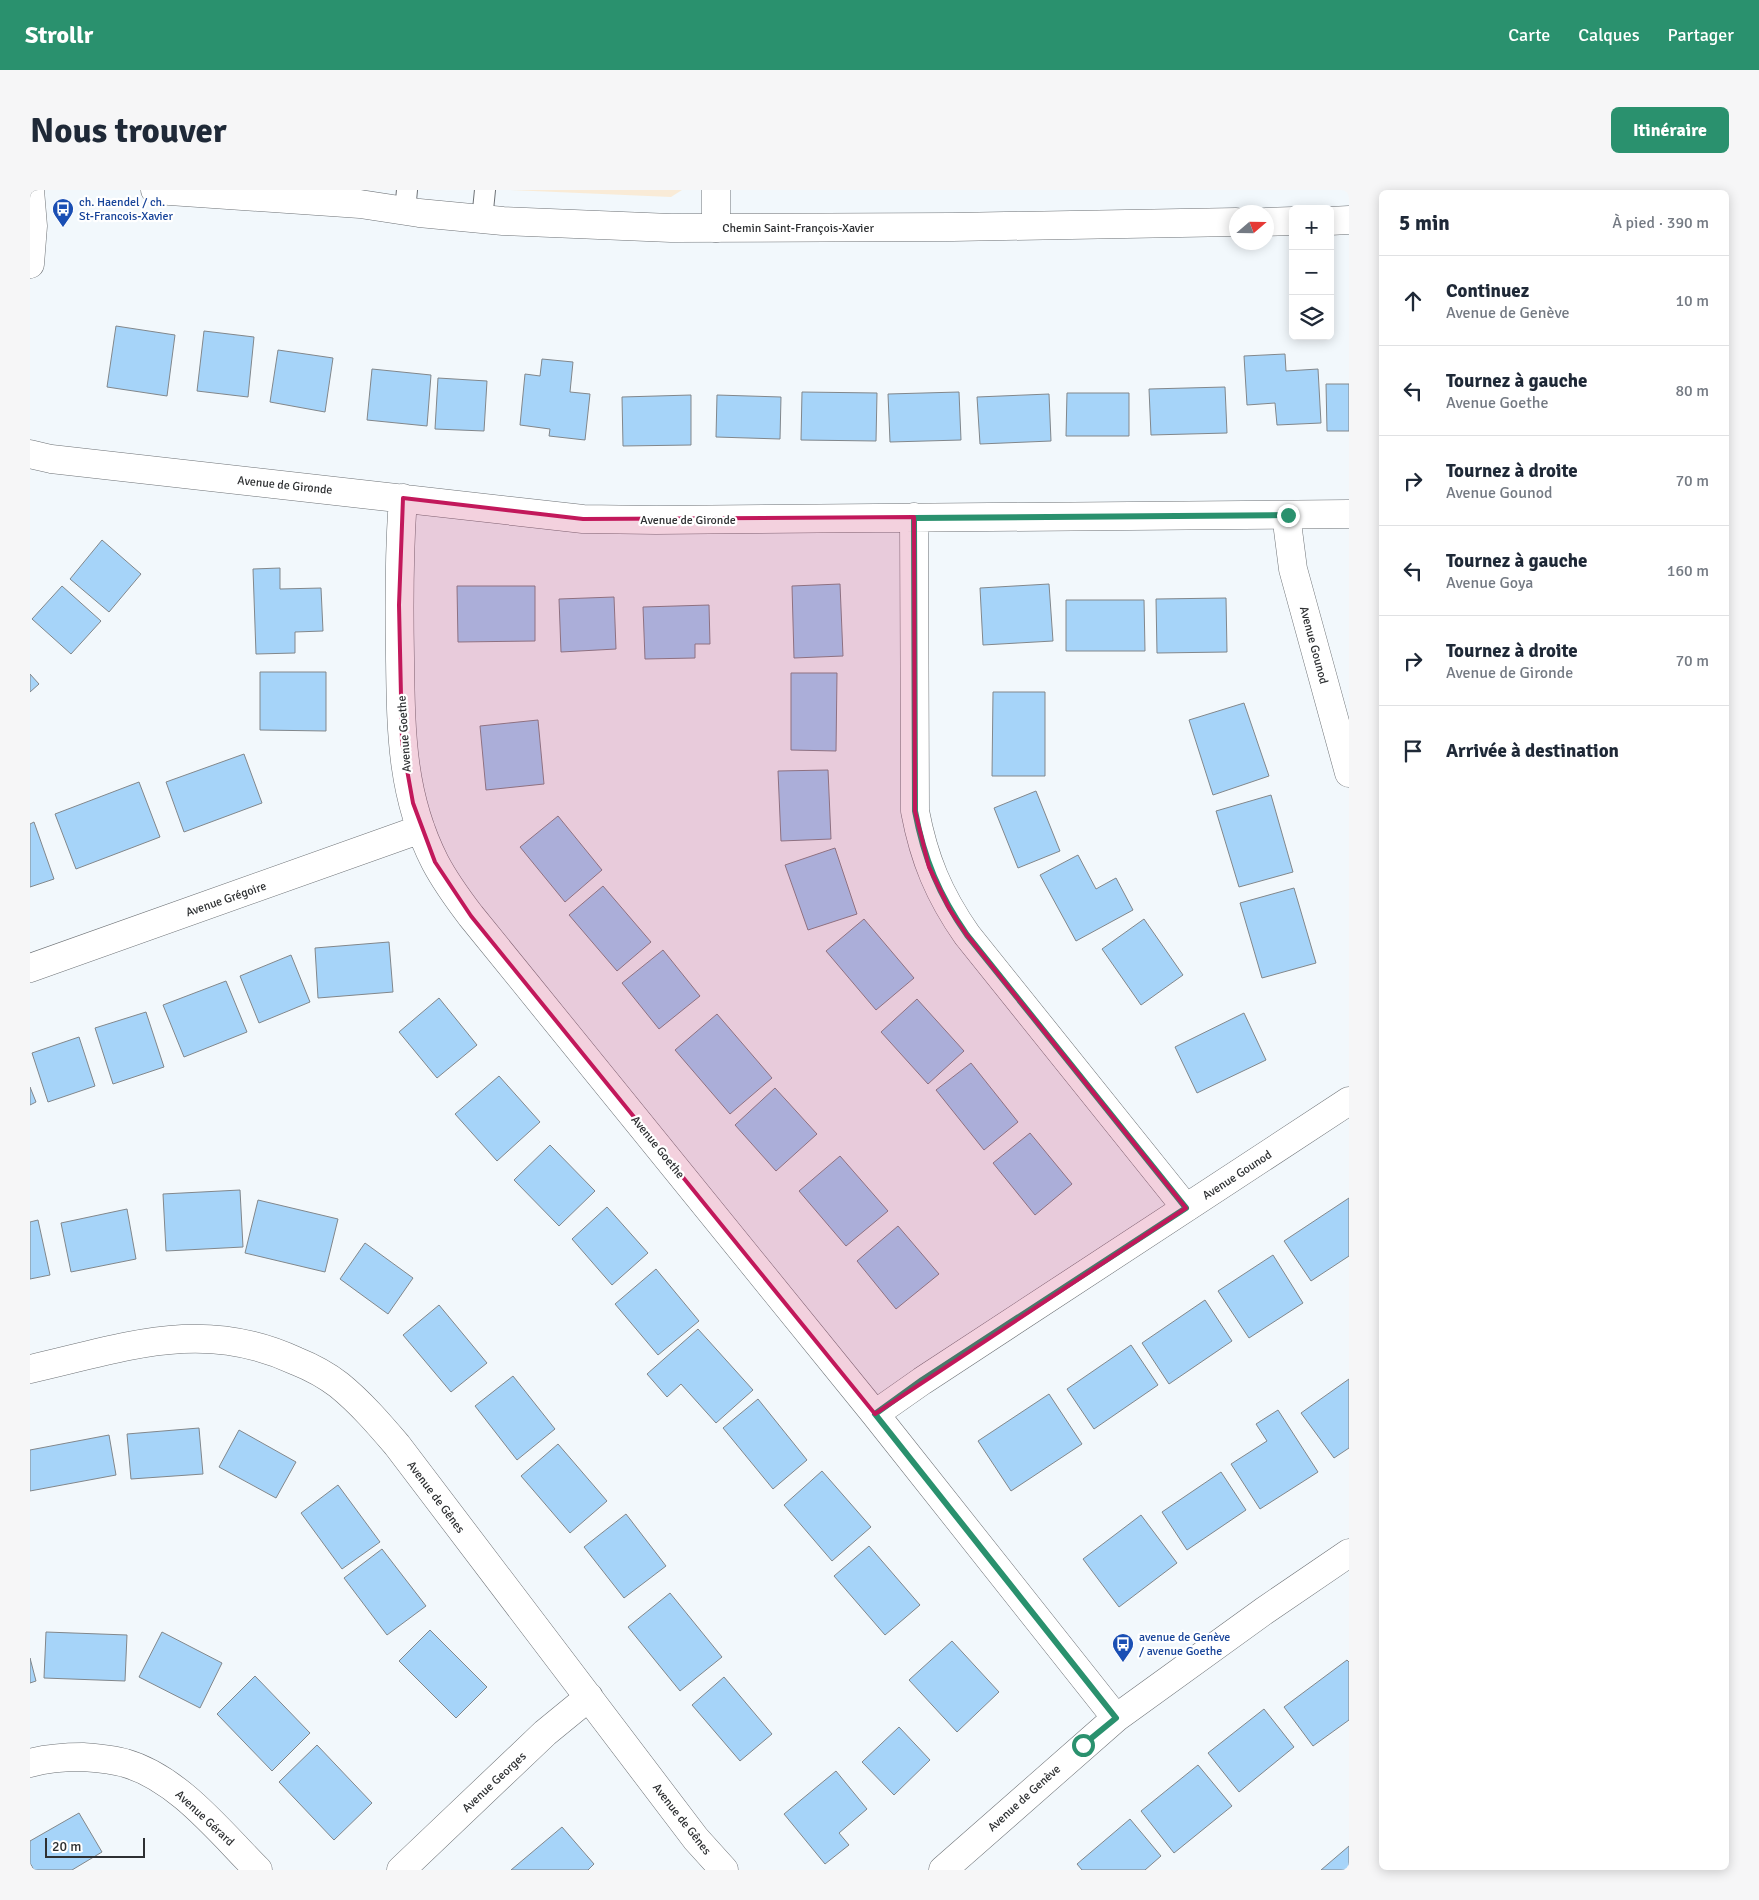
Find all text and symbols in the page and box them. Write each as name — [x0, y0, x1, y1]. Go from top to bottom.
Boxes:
text: Strollr — [25, 20, 93, 50]
text: Carte — [1508, 24, 1550, 46]
text: Calques — [1578, 24, 1640, 46]
text: Partager — [1668, 24, 1734, 46]
button: Itinéraire — [1611, 107, 1729, 153]
text: Nous trouver — [30, 109, 227, 152]
place label: ch. Haendel / ch. St-Francois-Xavier — [79, 195, 174, 224]
bus stop icon: ch. Haendel / ch. St-Francois-Xavier — [51, 197, 75, 228]
north arrow — [1229, 205, 1274, 250]
map controls — [1289, 205, 1334, 340]
button: + — [1289, 205, 1334, 250]
text: 5 min — [1399, 210, 1450, 236]
text: À pied · 390 m — [1612, 213, 1709, 233]
street label: Chemin Saint-François-Xavier — [722, 221, 874, 236]
button: − — [1289, 250, 1334, 295]
text: Continuez — [1446, 279, 1529, 303]
icon: ahead — [1399, 287, 1427, 315]
text: 10 m — [1675, 291, 1709, 311]
button: layers — [1289, 295, 1334, 340]
text: Avenue de Genève — [1446, 303, 1570, 323]
text: Tournez à gauche — [1446, 369, 1587, 393]
icon: left — [1399, 377, 1427, 405]
text: 80 m — [1675, 381, 1709, 401]
text: Avenue Goethe — [1446, 393, 1549, 413]
text: Tournez à droite — [1446, 459, 1578, 483]
icon: right — [1399, 467, 1427, 495]
text: 70 m — [1675, 471, 1709, 491]
street label: Avenue de Gironde — [237, 473, 333, 498]
text: Avenue Gounod — [1446, 483, 1552, 503]
route end — [1277, 504, 1300, 527]
street label: Avenue de Gironde — [640, 513, 736, 528]
text: Tournez à gauche — [1446, 549, 1587, 573]
icon: left — [1399, 557, 1427, 585]
text: 160 m — [1667, 561, 1709, 581]
text: Avenue Goya — [1446, 573, 1533, 593]
street label: Avenue Gounod — [1296, 605, 1331, 686]
text: Tournez à droite — [1446, 639, 1578, 663]
icon: right — [1399, 647, 1427, 675]
text: 70 m — [1675, 651, 1709, 671]
text: Avenue de Gironde — [1446, 663, 1573, 683]
street label: Avenue Goethe — [394, 695, 415, 773]
icon: arrive — [1399, 737, 1427, 765]
text: Arrivée à destination — [1446, 739, 1619, 763]
street label: Avenue Grégoire — [184, 879, 268, 920]
street label: Avenue Goethe — [628, 1113, 688, 1182]
street label: Avenue Gounod — [1200, 1147, 1275, 1203]
street label: Avenue de Gênes — [404, 1458, 468, 1536]
place label: avenue de Genève / avenue Goethe — [1139, 1630, 1230, 1659]
bus stop icon: avenue de Genève / avenue Goethe — [1111, 1632, 1135, 1663]
route start — [1072, 1734, 1095, 1757]
street label: Avenue Georges — [459, 1749, 529, 1816]
street label: Avenue de Genève — [985, 1762, 1064, 1835]
street label: Avenue de Gênes — [649, 1781, 714, 1858]
street label: Avenue Gérard — [172, 1787, 237, 1849]
scale bar — [45, 1835, 145, 1858]
text: 20 m — [52, 1838, 81, 1855]

